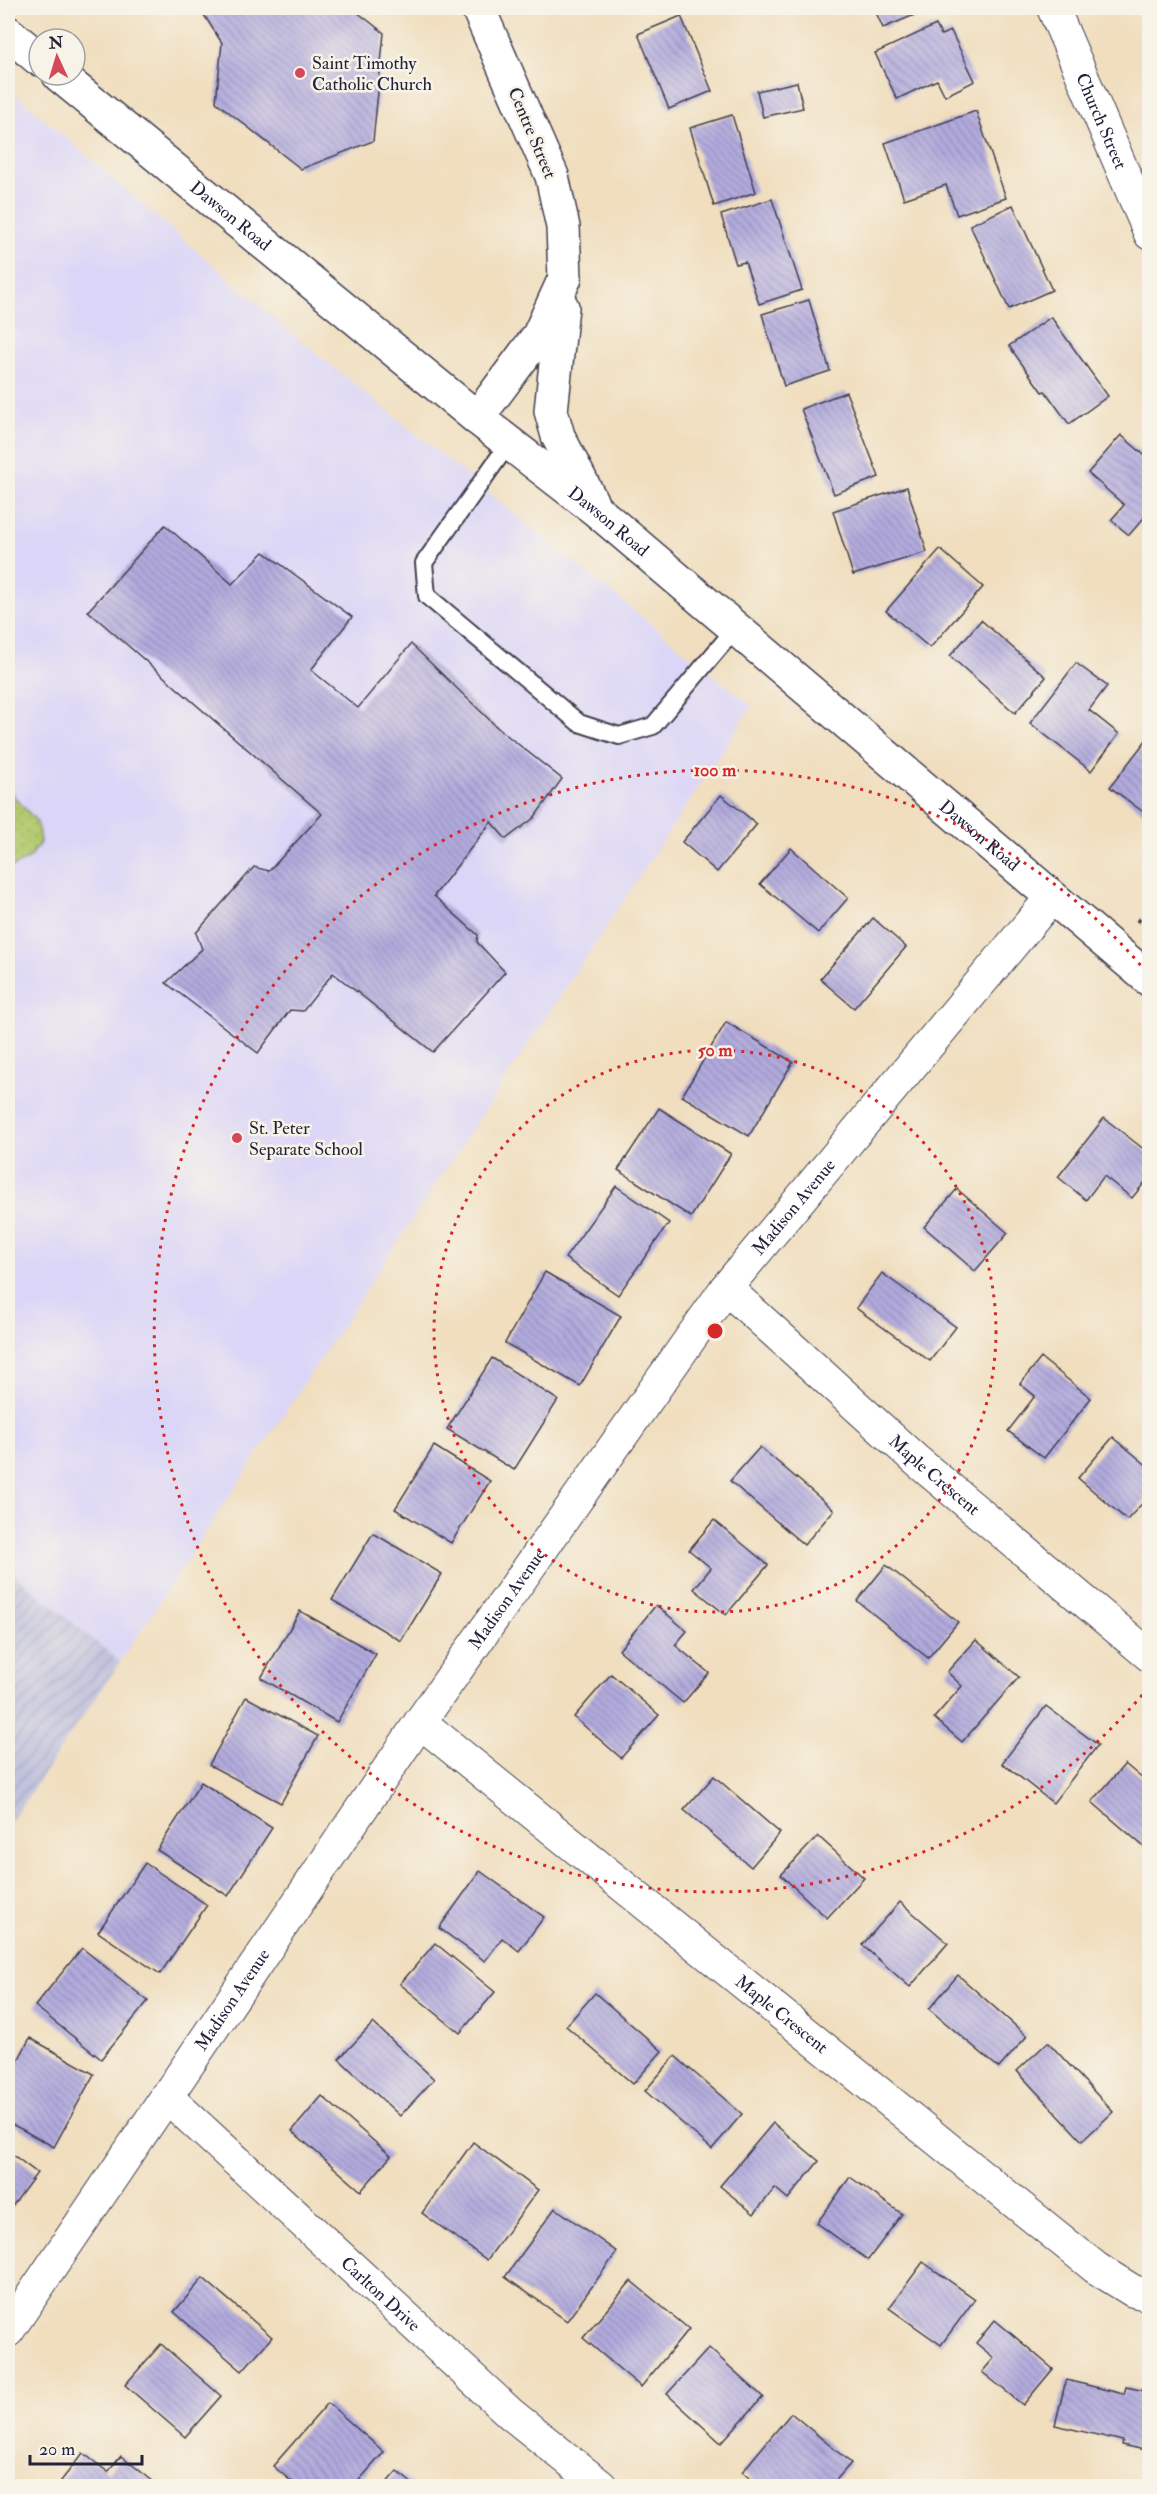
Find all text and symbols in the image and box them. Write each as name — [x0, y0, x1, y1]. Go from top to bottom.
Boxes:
north arrow — [27, 27, 87, 87]
text: N — [47, 33, 65, 54]
place label: Saint Timothy Catholic Church — [312, 52, 432, 96]
marker: Saint Timothy Catholic Church — [293, 66, 307, 80]
street label: Church Street — [1071, 69, 1132, 173]
street label: Centre Street — [502, 84, 562, 182]
street label: Dawson Road — [185, 176, 276, 256]
street label: Dawson Road — [563, 481, 654, 562]
text: 100 m — [694, 759, 737, 782]
street label: Dawson Road — [934, 795, 1025, 876]
text: 50 m — [698, 1039, 733, 1062]
place label: St. Peter Separate School — [249, 1117, 363, 1161]
marker: St. Peter Separate School — [230, 1131, 244, 1145]
street label: Madison Avenue — [747, 1154, 841, 1260]
centre of rings — [705, 1321, 725, 1341]
street label: Maple Crescent — [884, 1430, 985, 1520]
street label: Madison Avenue — [463, 1543, 551, 1654]
street label: Madison Avenue — [189, 1944, 275, 2055]
street label: Maple Crescent — [731, 1970, 833, 2059]
street label: Carlton Drive — [336, 2251, 426, 2337]
scale bar — [30, 2428, 142, 2466]
text: 20 m — [39, 2438, 75, 2461]

